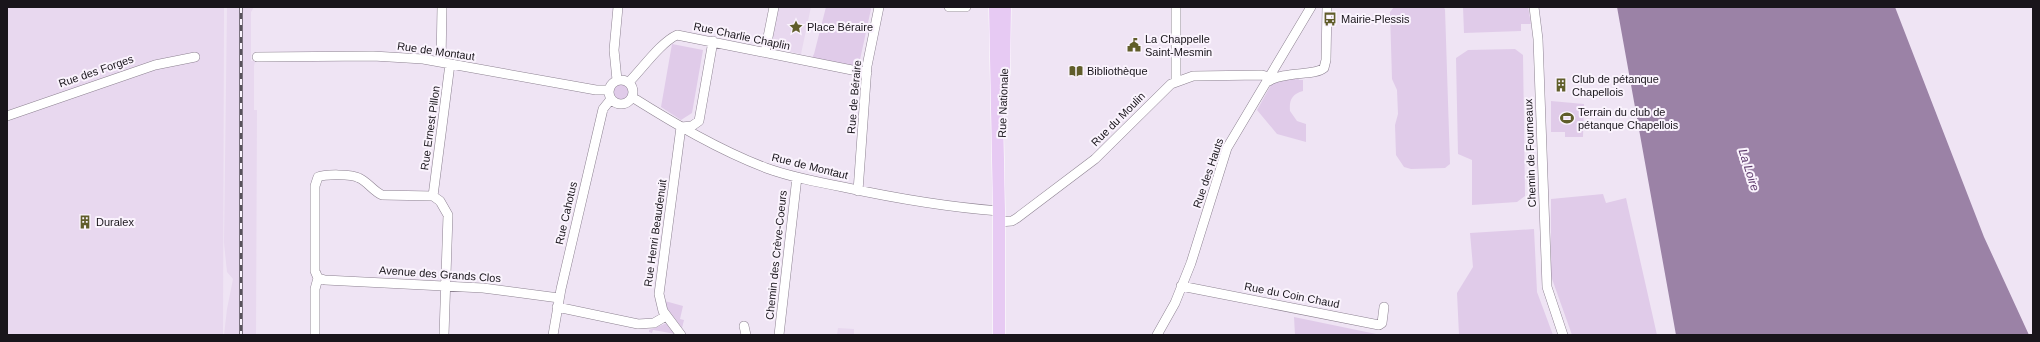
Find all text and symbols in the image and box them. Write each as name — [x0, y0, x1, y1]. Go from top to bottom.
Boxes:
bus stop icon: Mairie-Plessis — [1322, 11, 1338, 27]
place label: Mairie-Plessis — [1341, 13, 1410, 25]
place icon: Place Béraire — [788, 19, 804, 35]
street label: Rue Charlie Chaplin — [693, 20, 791, 52]
place label: Place Béraire — [807, 21, 873, 33]
place label: La Chappelle Saint-Mesmin — [1145, 33, 1212, 58]
public building icon: La Chappelle Saint-Mesmin — [1126, 37, 1142, 53]
street label: Rue de Montaut — [396, 40, 476, 62]
street label: Rue des Forges — [57, 52, 135, 89]
street label: Rue de Béraire — [845, 60, 863, 134]
library icon: Bibliothèque — [1068, 63, 1084, 79]
place label: Bibliothèque — [1087, 65, 1148, 77]
street label: Rue Nationale — [996, 68, 1010, 138]
place label: Club de pétanque Chapellois — [1572, 73, 1659, 98]
building icon: Club de pétanque Chapellois — [1553, 77, 1569, 93]
street label: Rue Ernest Pillon — [418, 85, 442, 171]
street label: Rue du Moulin — [1089, 90, 1147, 148]
street label: Chemin de Fourneaux — [1522, 98, 1538, 208]
place label: Terrain du club de pétanque Chapellois — [1578, 106, 1679, 131]
sports icon: Terrain du club de pétanque Chapellois — [1559, 110, 1575, 126]
street label: Rue des Hauts — [1190, 136, 1226, 209]
water label: La Loire — [1736, 147, 1762, 193]
street label: Rue de Montaut — [771, 151, 849, 181]
street label: Rue Henri Beaudenuit — [642, 179, 668, 287]
street label: Rue Cahotus — [553, 180, 579, 246]
street label: Chemin des Crève-Coeurs — [763, 189, 789, 320]
building icon: Duralex — [77, 214, 93, 230]
place label: Duralex — [96, 216, 134, 228]
street label: Avenue des Grands Clos — [379, 264, 502, 284]
street label: Rue du Coin Chaud — [1243, 280, 1341, 310]

